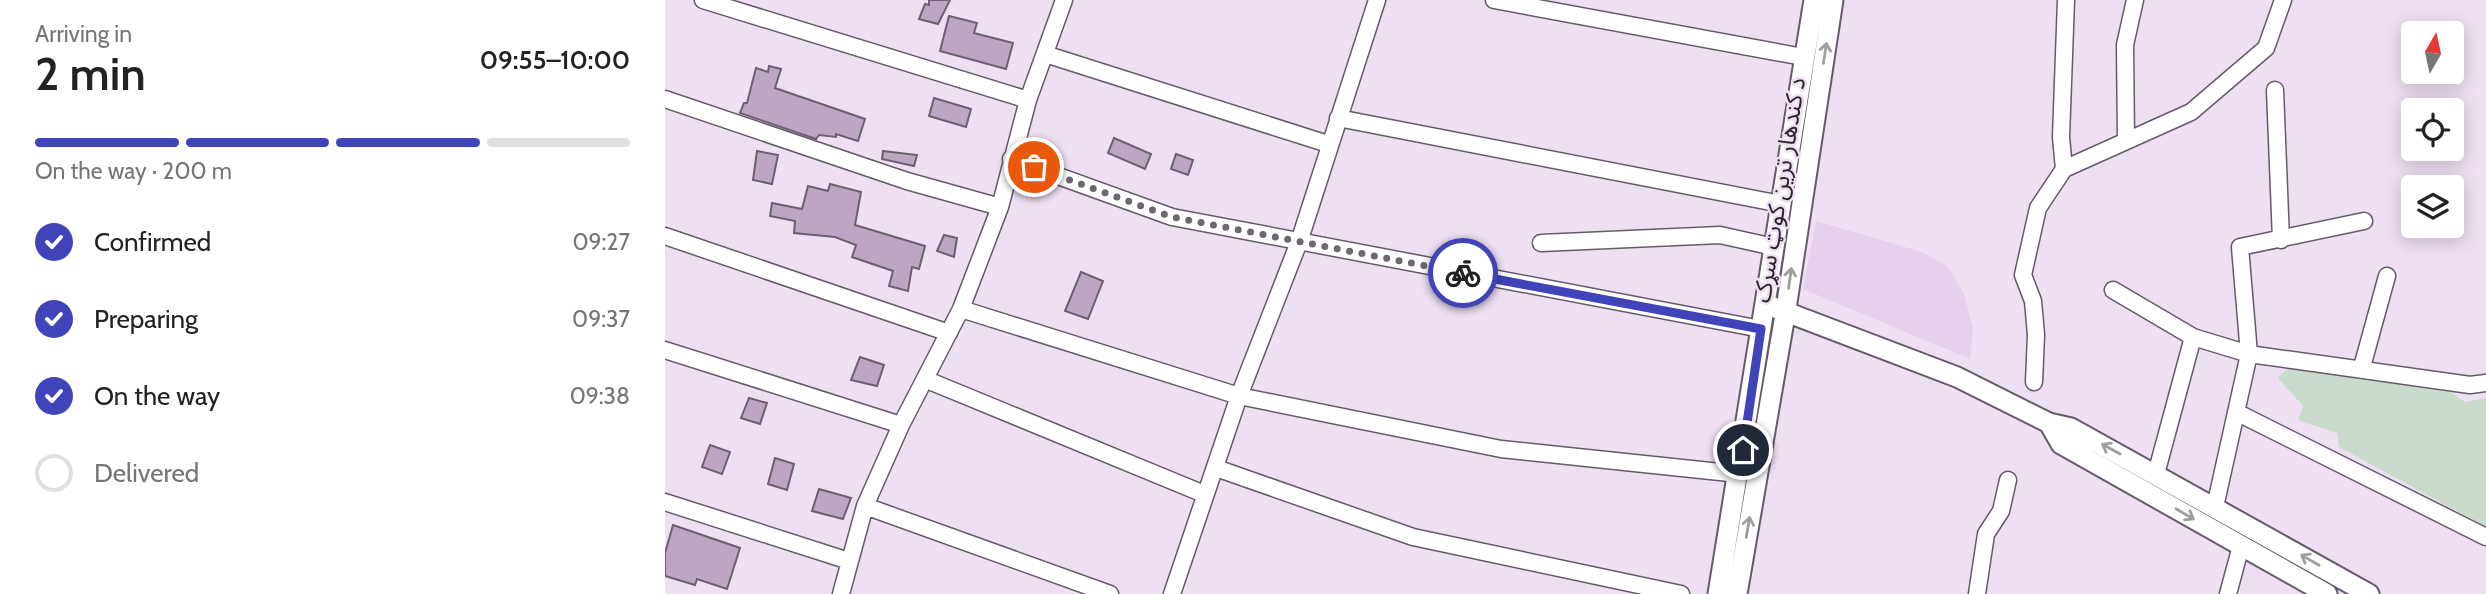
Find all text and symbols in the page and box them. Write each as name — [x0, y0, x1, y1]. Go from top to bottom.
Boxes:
text: Arriving in — [35, 20, 132, 48]
north arrow — [2401, 21, 2464, 84]
map controls — [2401, 21, 2464, 238]
one-way arrow — [1818, 42, 1831, 65]
text: 09:55–10:00 — [480, 44, 630, 76]
text: 2 min — [35, 46, 146, 102]
street label: د کندهار ترين کوټ سړک — [1747, 75, 1811, 305]
button: locate — [2401, 98, 2464, 161]
pin — [1004, 137, 1064, 197]
icon: bag — [1015, 148, 1053, 186]
text: On the way · 200 m — [35, 157, 232, 185]
button: layers — [2401, 175, 2464, 238]
icon: check — [35, 223, 73, 261]
text: Confirmed — [94, 226, 211, 258]
text: 09:27 — [572, 228, 630, 256]
courier — [1428, 238, 1498, 308]
icon: bike — [1444, 254, 1482, 292]
one-way arrow — [1784, 267, 1797, 290]
icon: check — [35, 300, 73, 338]
text: Preparing — [94, 303, 198, 335]
text: 09:37 — [572, 305, 630, 333]
icon: check — [35, 377, 73, 415]
text: On the way — [94, 380, 220, 412]
text: 09:38 — [570, 382, 630, 410]
pin — [1713, 420, 1773, 480]
icon: home — [1724, 431, 1762, 469]
one-way arrow — [2101, 442, 2122, 456]
text: Delivered — [94, 457, 199, 489]
one-way arrow — [2175, 507, 2195, 521]
one-way arrow — [1742, 516, 1755, 539]
one-way arrow — [2300, 553, 2320, 567]

